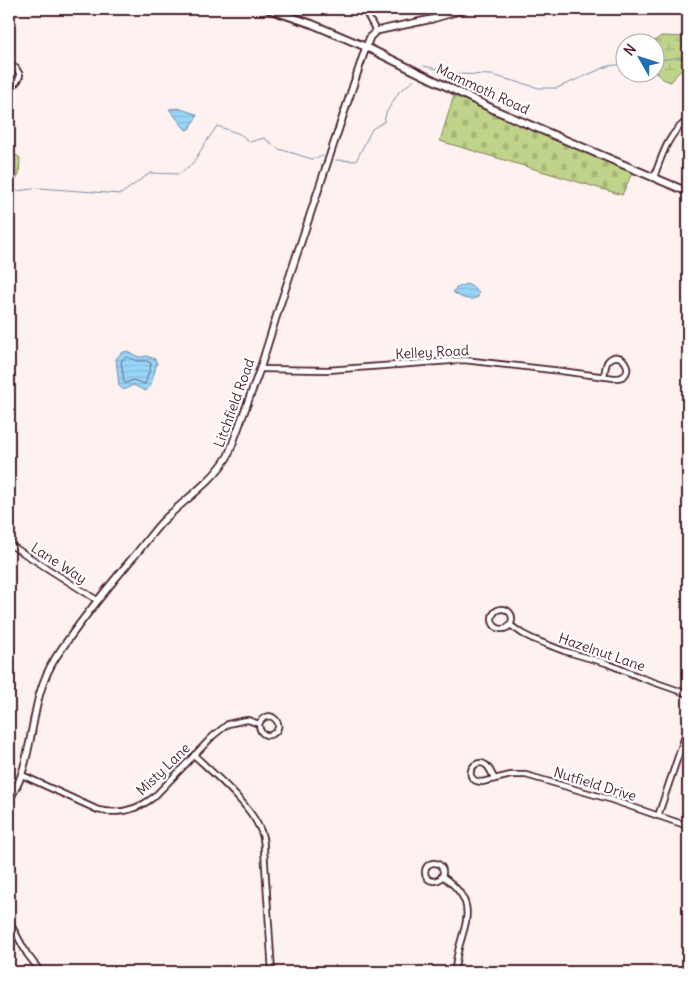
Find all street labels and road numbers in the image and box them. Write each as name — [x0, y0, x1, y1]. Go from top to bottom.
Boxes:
street label: Mammoth Road — [434, 60, 532, 118]
street label: Kelley Road — [395, 341, 469, 363]
street label: Litchfield Road — [210, 356, 258, 450]
street label: Lane Way — [28, 538, 90, 588]
street label: Hazelnut Lane — [556, 629, 648, 675]
street label: Misty Lane — [132, 739, 194, 799]
street label: Nutfield Drive — [551, 763, 639, 805]

